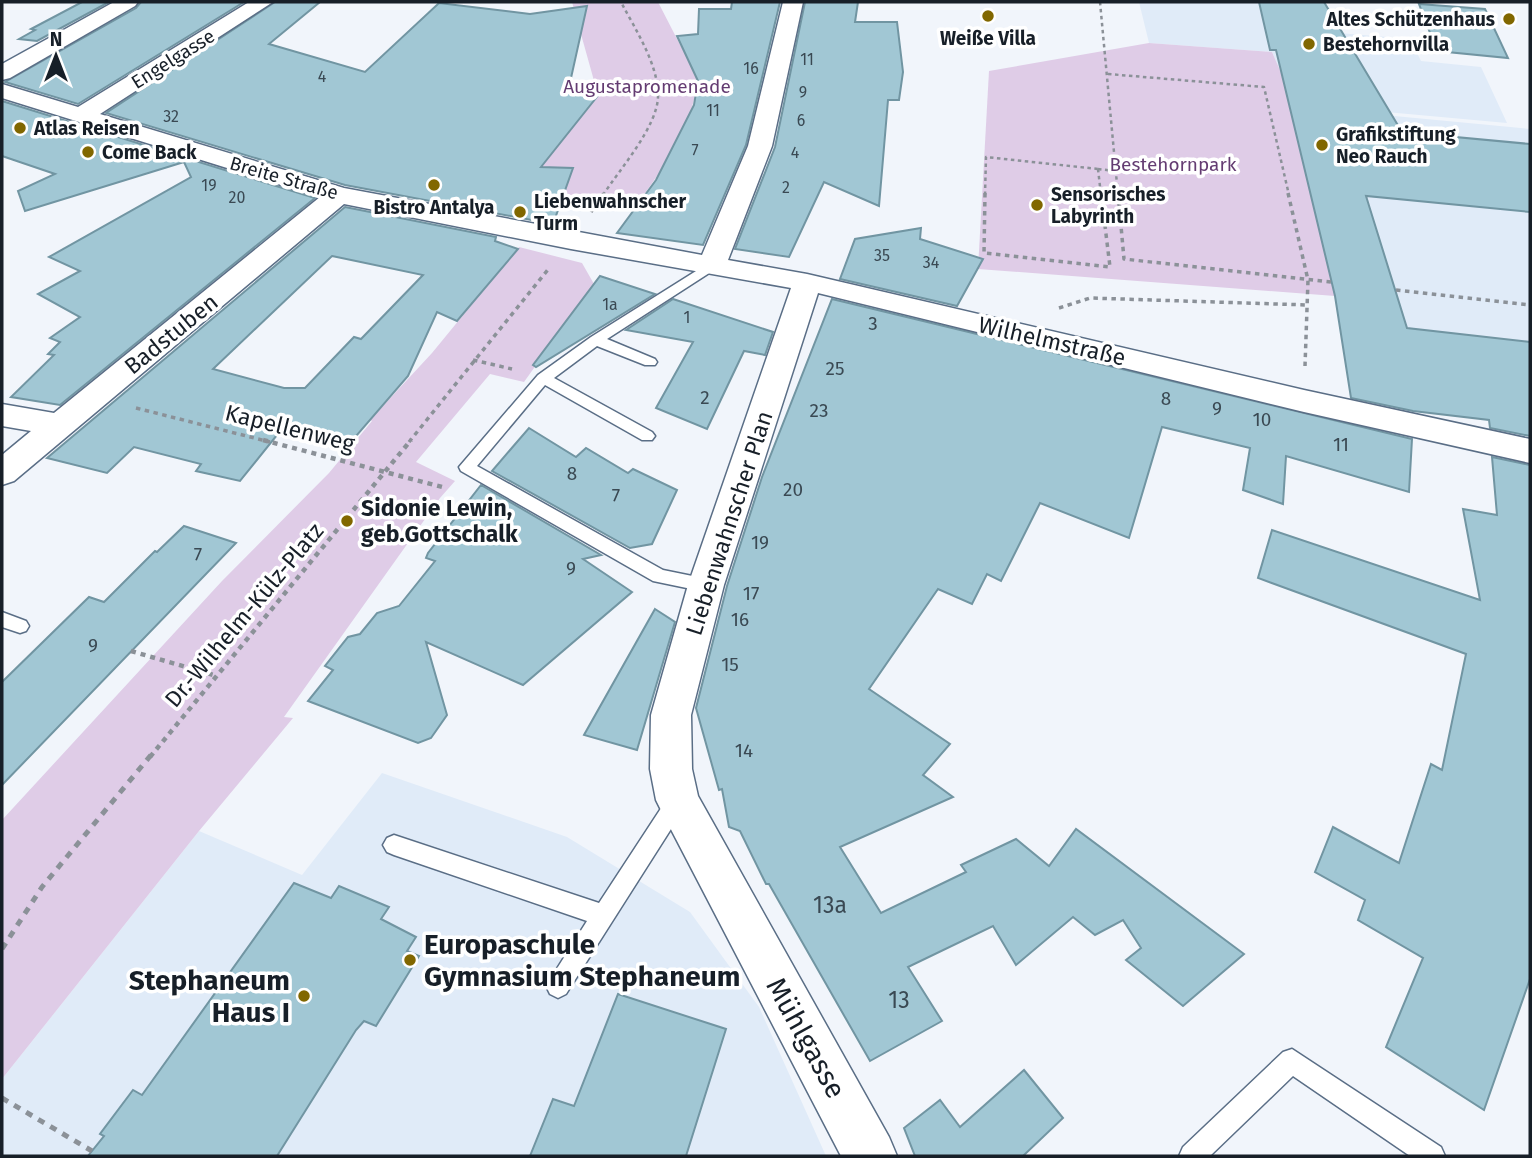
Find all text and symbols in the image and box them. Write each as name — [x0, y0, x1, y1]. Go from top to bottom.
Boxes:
marker: Weiße Villa — [980, 8, 996, 24]
place label: Altes Schützenhaus — [1325, 8, 1495, 31]
marker: Altes Schützenhaus — [1501, 11, 1517, 27]
north arrow — [21, 21, 91, 91]
street label: Engelgasse — [127, 24, 219, 94]
place label: Weiße Villa — [940, 27, 1036, 50]
text: N — [50, 28, 62, 51]
place label: Bestehornvilla — [1323, 33, 1449, 56]
marker: Bestehornvilla — [1301, 36, 1317, 52]
house number: 11 — [800, 50, 814, 69]
house number: 16 — [743, 59, 759, 78]
house number: 4 — [318, 67, 327, 86]
park label: Augustapromenade — [563, 75, 731, 98]
house number: 9 — [799, 83, 807, 102]
house number: 11 — [706, 101, 720, 120]
house number: 32 — [163, 107, 179, 126]
house number: 6 — [797, 111, 805, 130]
place label: Atlas Reisen — [33, 117, 140, 140]
marker: Atlas Reisen — [12, 120, 28, 136]
place label: Grafikstiftung Neo Rauch — [1336, 123, 1456, 168]
marker: Grafikstiftung Neo Rauch — [1314, 137, 1330, 153]
place label: Come Back — [102, 141, 197, 164]
house number: 7 — [691, 141, 699, 160]
house number: 4 — [791, 143, 800, 162]
marker: Come Back — [80, 144, 96, 160]
street label: Breite Straße — [227, 152, 341, 204]
park label: Bestehornpark — [1110, 153, 1237, 176]
house number: 19 — [201, 176, 217, 195]
marker: Bistro Antalya — [426, 177, 442, 193]
house number: 2 — [782, 178, 790, 197]
place label: Sensorisches Labyrinth — [1051, 183, 1165, 228]
house number: 20 — [229, 188, 245, 207]
place label: Liebenwahnscher Turm — [534, 190, 686, 235]
place label: Bistro Antalya — [373, 196, 495, 219]
marker: Sensorisches Labyrinth — [1029, 197, 1045, 213]
marker: Liebenwahnscher Turm — [512, 204, 528, 220]
house number: 35 — [874, 246, 890, 265]
house number: 34 — [923, 253, 940, 272]
street label: Badstuben — [119, 288, 223, 380]
house number: 1a — [602, 295, 618, 314]
house number: 1 — [684, 308, 690, 327]
street label: Wilhelmstraße — [976, 310, 1128, 372]
house number: 3 — [868, 312, 878, 335]
house number: 25 — [826, 357, 844, 380]
house number: 2 — [700, 386, 710, 409]
house number: 8 — [1161, 387, 1171, 410]
house number: 9 — [1212, 397, 1222, 420]
street label: Kapellenweg — [222, 398, 358, 458]
house number: 23 — [810, 399, 828, 422]
street label: Liebenwahnscher Plan — [679, 407, 779, 639]
house number: 10 — [1253, 408, 1271, 431]
house number: 11 — [1333, 433, 1349, 456]
house number: 8 — [567, 462, 577, 485]
house number: 20 — [783, 478, 803, 501]
house number: 7 — [612, 484, 620, 507]
place label: Sidonie Lewin, geb.Gottschalk — [361, 494, 518, 548]
marker: Sidonie Lewin, geb.Gottschalk — [339, 513, 355, 529]
street label: Dr.-Wilhelm-Külz-Platz — [159, 517, 329, 713]
house number: 19 — [751, 531, 769, 554]
house number: 7 — [194, 543, 202, 566]
house number: 9 — [566, 557, 576, 580]
house number: 17 — [743, 582, 759, 605]
house number: 16 — [731, 608, 749, 631]
house number: 9 — [88, 634, 98, 657]
house number: 15 — [721, 653, 739, 676]
house number: 14 — [735, 739, 753, 762]
house number: 13a — [813, 891, 847, 919]
place label: Europaschule Gymnasium Stephaneum — [424, 928, 740, 993]
marker: Europaschule Gymnasium Stephaneum — [402, 952, 418, 968]
place label: Stephaneum Haus I — [129, 964, 290, 1029]
street label: Mühlgasse — [759, 972, 853, 1104]
house number: 13 — [888, 986, 910, 1014]
marker: Stephaneum Haus I — [296, 988, 312, 1004]

